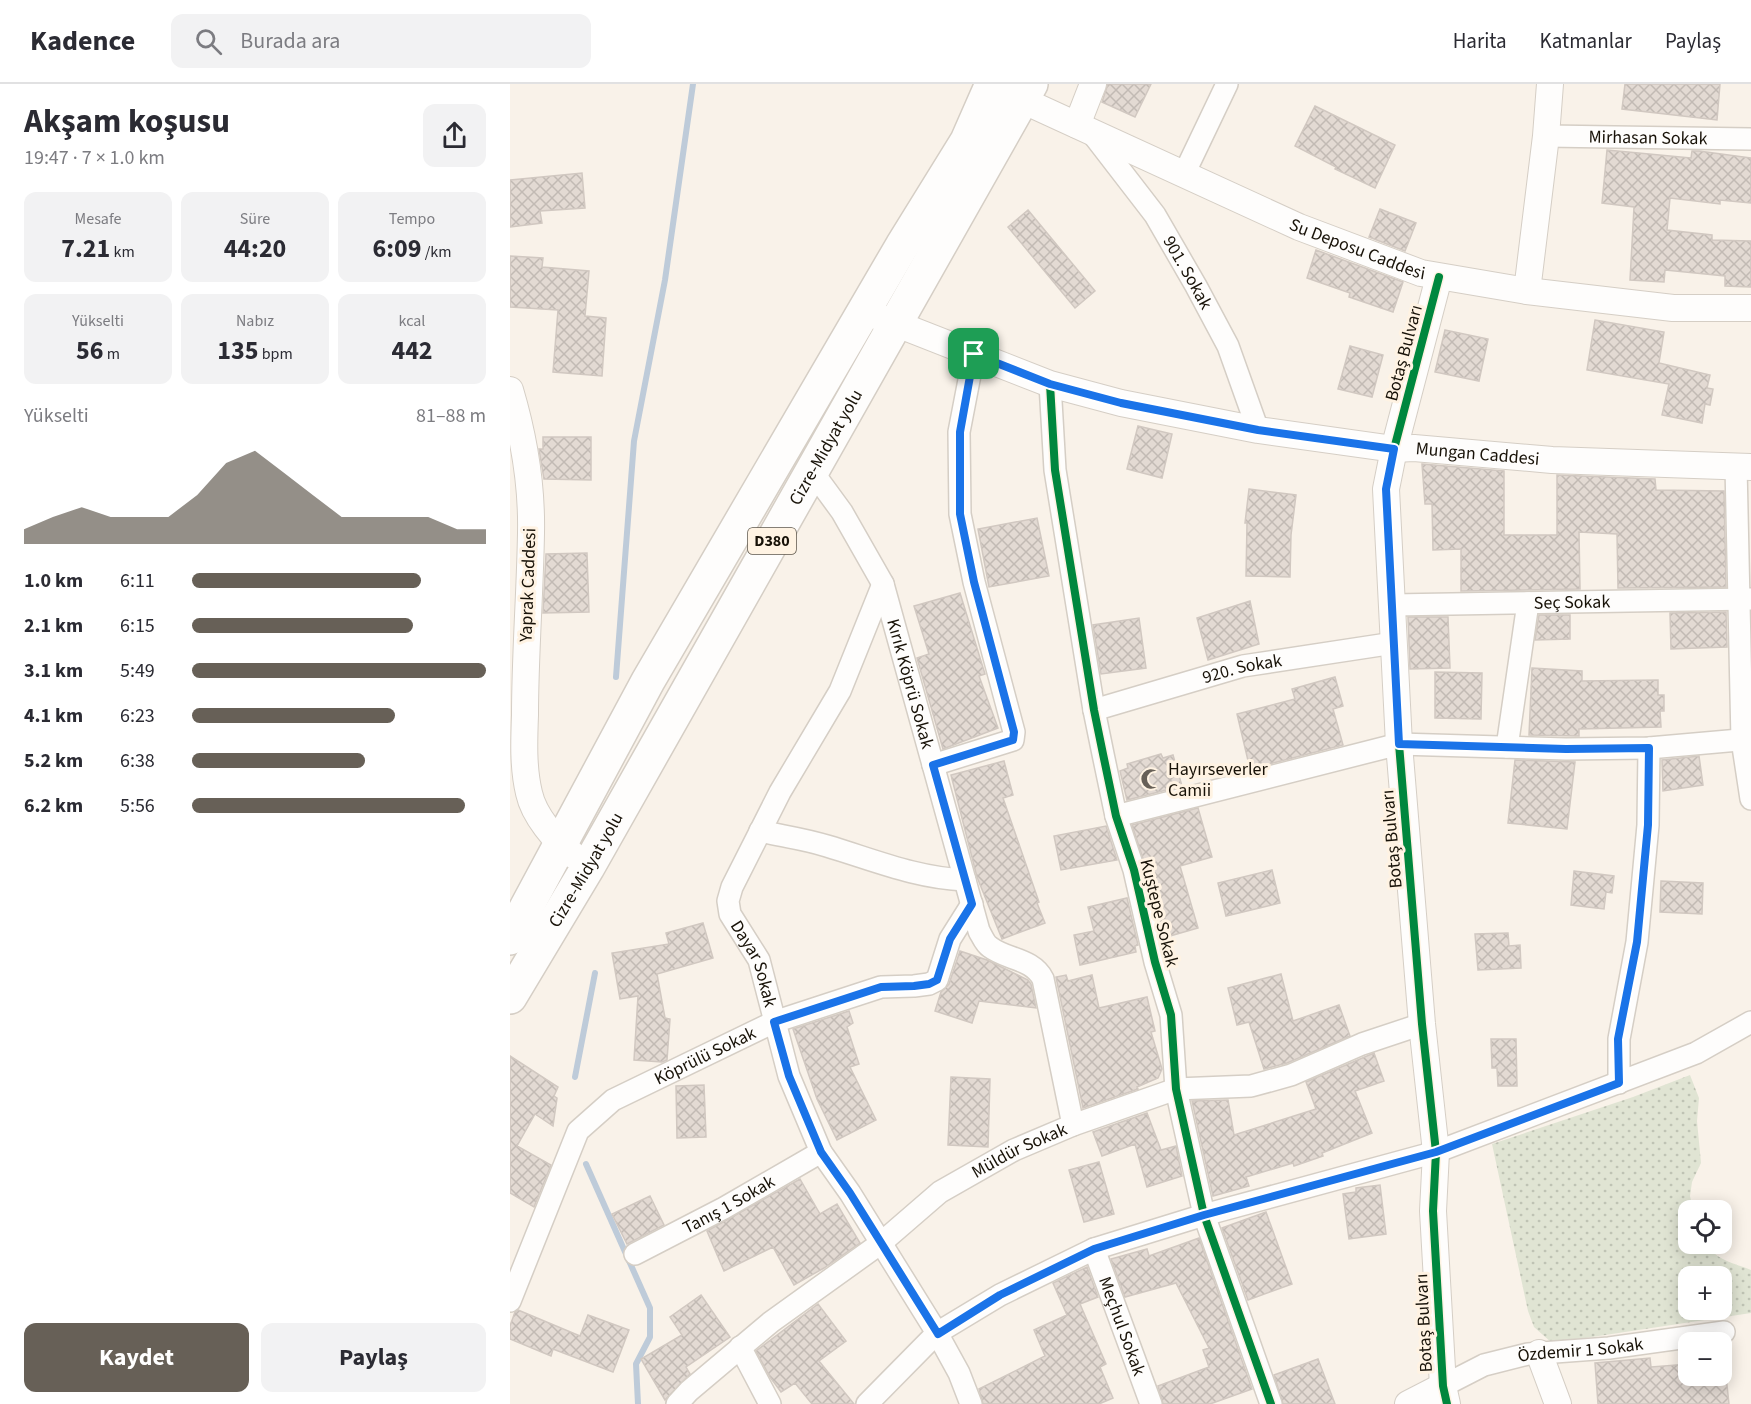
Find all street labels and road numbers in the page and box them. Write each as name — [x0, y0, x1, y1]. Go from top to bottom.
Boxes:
street label: Mirhasan Sokak — [1588, 124, 1708, 151]
street label: Su Deposu Caddesi — [1285, 212, 1427, 286]
street label: 901. Sokak — [1157, 231, 1219, 314]
street label: Botaş Bulvarı — [1379, 302, 1429, 404]
street label: Cizre-Midyat yolu — [783, 385, 868, 510]
street label: Mungan Caddesi — [1415, 436, 1541, 471]
street label: Yaprak Caddesi — [513, 528, 542, 643]
road number: D380 — [748, 528, 796, 554]
street label: Seç Sokak — [1534, 589, 1611, 615]
street label: Kırık Köprü Sokak — [881, 616, 940, 752]
street label: 920. Sokak — [1199, 648, 1284, 690]
street label: Botaş Bulvarı — [1375, 789, 1409, 889]
street label: Cizre-Midyat yolu — [542, 808, 629, 932]
street label: Kuştepe Sokak — [1134, 856, 1185, 970]
street label: Dayar Sokak — [724, 915, 783, 1010]
street label: Köprülü Sokak — [650, 1020, 760, 1091]
street label: Müldür Sokak — [967, 1117, 1071, 1184]
street label: Tanış 1 Sokak — [678, 1169, 779, 1240]
street label: Meçhul Sokak — [1093, 1273, 1152, 1379]
street label: Botaş Bulvarı — [1409, 1273, 1439, 1373]
street label: Özdemir 1 Sokak — [1515, 1331, 1645, 1369]

